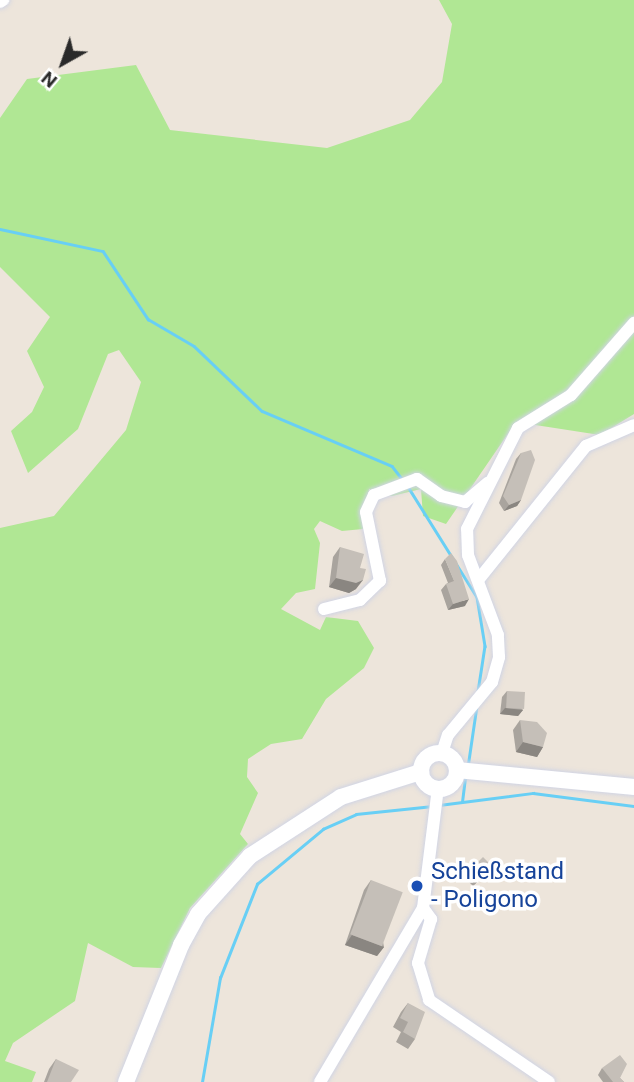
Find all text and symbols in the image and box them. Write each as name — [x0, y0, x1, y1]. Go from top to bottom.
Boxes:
north arrow — [28, 28, 98, 98]
text: N — [37, 66, 62, 93]
place label: Schießstand - Poligono — [431, 858, 564, 914]
marker: Schießstand - Poligono — [409, 878, 425, 894]

